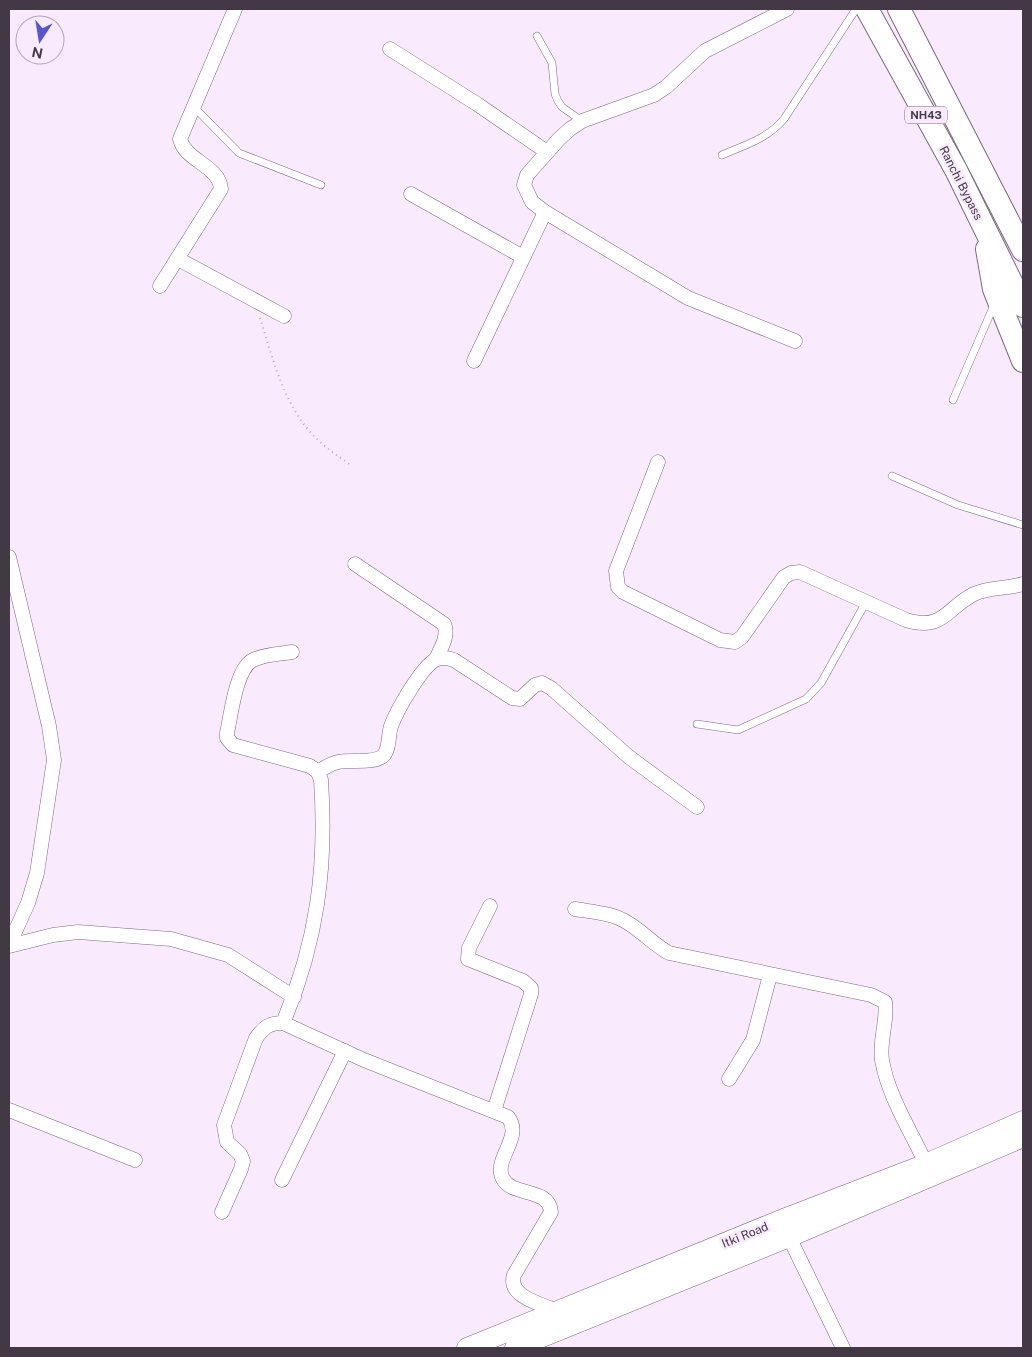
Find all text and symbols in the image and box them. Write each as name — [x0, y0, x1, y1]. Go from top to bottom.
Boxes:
north arrow — [15, 15, 65, 65]
text: N — [30, 44, 44, 62]
road number: NH43 — [905, 106, 947, 124]
street label: Ranchi Bypass — [936, 144, 986, 222]
street label: Itki Road — [720, 1219, 770, 1251]

